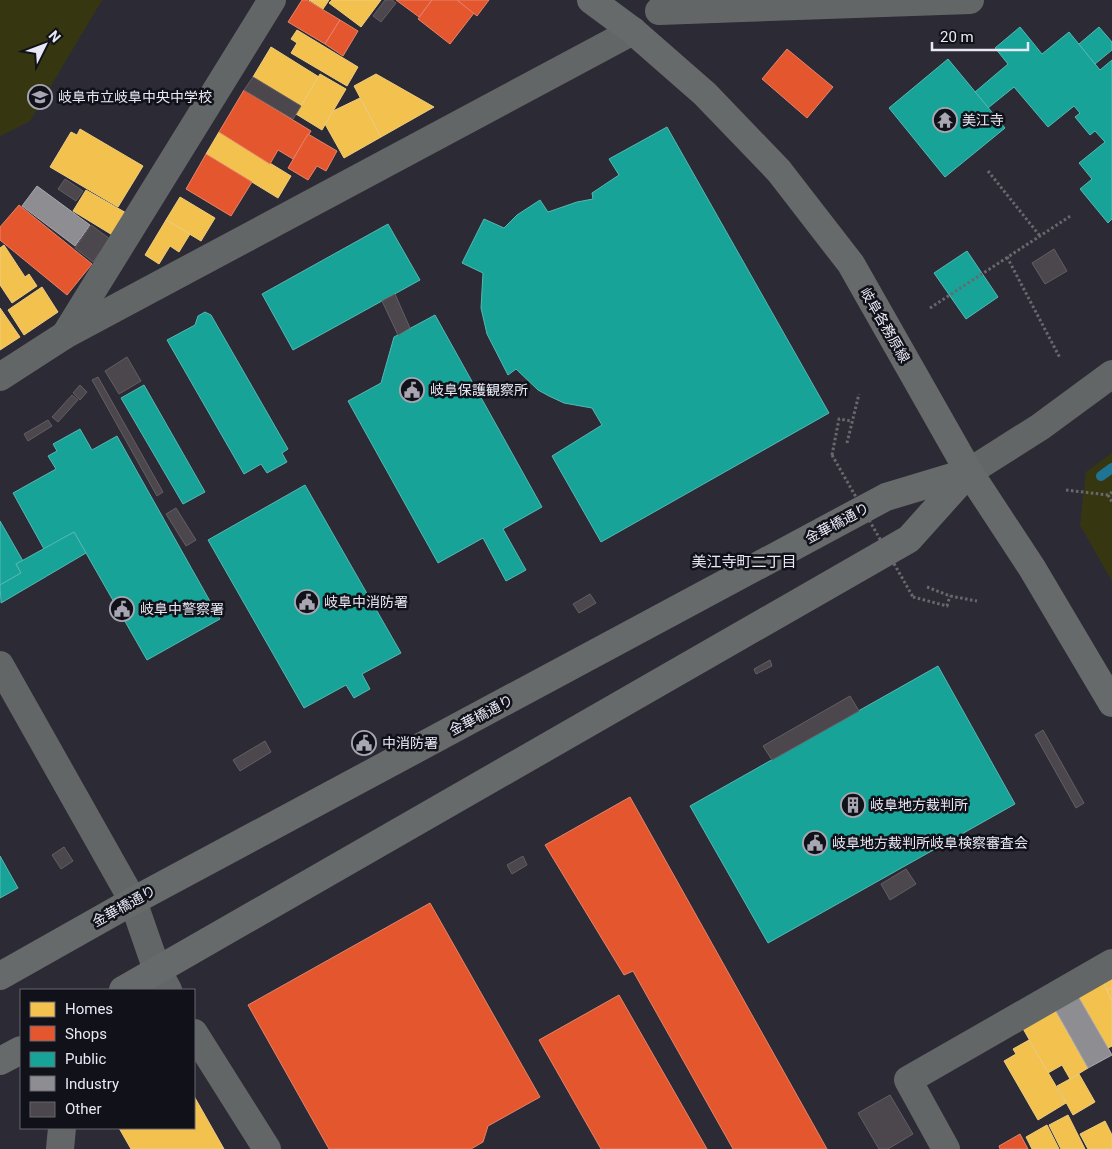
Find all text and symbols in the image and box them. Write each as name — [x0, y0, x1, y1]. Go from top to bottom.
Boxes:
north arrow — [20, 20, 70, 70]
scale bar — [932, 20, 1028, 52]
text: N — [45, 27, 64, 45]
text: 20 m — [940, 28, 974, 46]
school or university icon: 岐阜市立岐阜中央中学校 — [27, 84, 53, 110]
place label: 岐阜市立岐阜中央中学校 — [58, 89, 212, 105]
temple icon: 美江寺 — [932, 107, 958, 133]
place label: 美江寺 — [962, 112, 1004, 128]
street label: 岐阜各務原線 — [857, 285, 913, 365]
public building icon: 岐阜保護観察所 — [399, 377, 425, 403]
place label: 岐阜保護観察所 — [430, 382, 528, 398]
street label: 金華橋通り — [802, 500, 872, 546]
district label: 美江寺町二丁目 — [691, 553, 797, 571]
public building icon: 岐阜中消防署 — [294, 589, 320, 615]
place label: 岐阜中消防署 — [324, 594, 408, 610]
public building icon: 岐阜中警察署 — [109, 596, 135, 622]
place label: 岐阜中警察署 — [140, 601, 224, 617]
street label: 金華橋通り — [446, 692, 516, 738]
public building icon: 中消防署 — [351, 730, 377, 756]
place label: 中消防署 — [382, 735, 438, 751]
building icon: 岐阜地方裁判所 — [840, 792, 866, 818]
place label: 岐阜地方裁判所 — [870, 797, 968, 813]
public building icon: 岐阜地方裁判所岐阜検察審査会 — [802, 830, 828, 856]
place label: 岐阜地方裁判所岐阜検察審査会 — [832, 835, 1028, 851]
street label: 金華橋通り — [90, 882, 158, 930]
legend — [20, 989, 195, 1129]
text: Homes — [65, 1000, 113, 1018]
text: Shops — [65, 1025, 107, 1043]
text: Public — [65, 1050, 106, 1068]
text: Industry — [65, 1075, 119, 1093]
text: Other — [65, 1100, 102, 1118]

